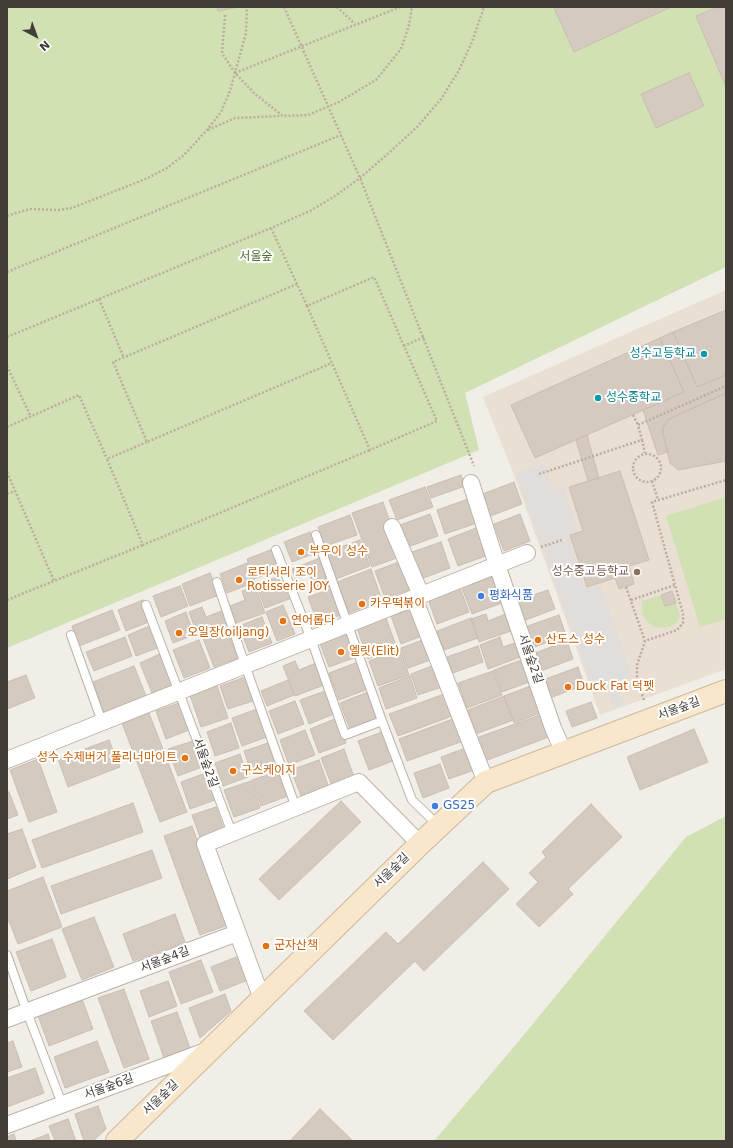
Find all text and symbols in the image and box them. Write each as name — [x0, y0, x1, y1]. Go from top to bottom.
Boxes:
north arrow — [16, 16, 56, 56]
text: N — [36, 38, 52, 53]
park label: 서울숲 — [239, 250, 273, 264]
place label: 성수고등학교 — [630, 347, 696, 361]
marker: 성수고등학교 — [699, 349, 709, 359]
place label: 성수중학교 — [606, 391, 661, 405]
marker: 성수중학교 — [593, 393, 603, 403]
place label: 부우이 성수 — [309, 545, 368, 559]
marker: 부우이 성수 — [296, 547, 306, 557]
place label: 성수중고등학교 — [552, 565, 629, 579]
place label: 로티서리 조이 Rotisserie JOY — [247, 566, 329, 594]
marker: 성수중고등학교 — [632, 567, 642, 577]
marker: 로티서리 조이 Rotisserie JOY — [234, 575, 244, 585]
place label: 평화식품 — [489, 589, 533, 603]
marker: 평화식품 — [476, 591, 486, 601]
place label: 카우떡볶이 — [370, 597, 425, 611]
marker: 카우떡볶이 — [357, 599, 367, 609]
place label: 연어롭다 — [291, 614, 335, 628]
marker: 연어롭다 — [278, 616, 288, 626]
place label: 오일장(oiljang) — [187, 626, 269, 640]
marker: 오일장(oiljang) — [174, 628, 184, 638]
street label: 서울숲2길 — [515, 632, 545, 686]
place label: 산도스 성수 — [546, 633, 605, 647]
marker: 산도스 성수 — [533, 635, 543, 645]
place label: 엘릿(Elit) — [349, 645, 399, 659]
marker: 엘릿(Elit) — [336, 647, 346, 657]
place label: Duck Fat 덕펫 — [576, 680, 654, 694]
marker: Duck Fat 덕펫 — [563, 682, 573, 692]
street label: 서울숲길 — [656, 694, 702, 724]
street label: 서울숲2길 — [189, 736, 221, 790]
place label: 성수 수제버거 풀리너마이트 — [37, 751, 177, 765]
marker: 성수 수제버거 풀리너마이트 — [180, 753, 190, 763]
place label: 구스케이지 — [241, 764, 296, 778]
marker: 구스케이지 — [228, 766, 238, 776]
place label: GS25 — [443, 799, 475, 813]
marker: GS25 — [430, 801, 440, 811]
street label: 서울숲길 — [371, 850, 413, 892]
place label: 군자산책 — [274, 939, 318, 953]
marker: 군자산책 — [261, 941, 271, 951]
street label: 서울숲4길 — [138, 944, 192, 976]
street label: 서울숲6길 — [82, 1071, 136, 1103]
street label: 서울숲길 — [140, 1077, 182, 1119]

